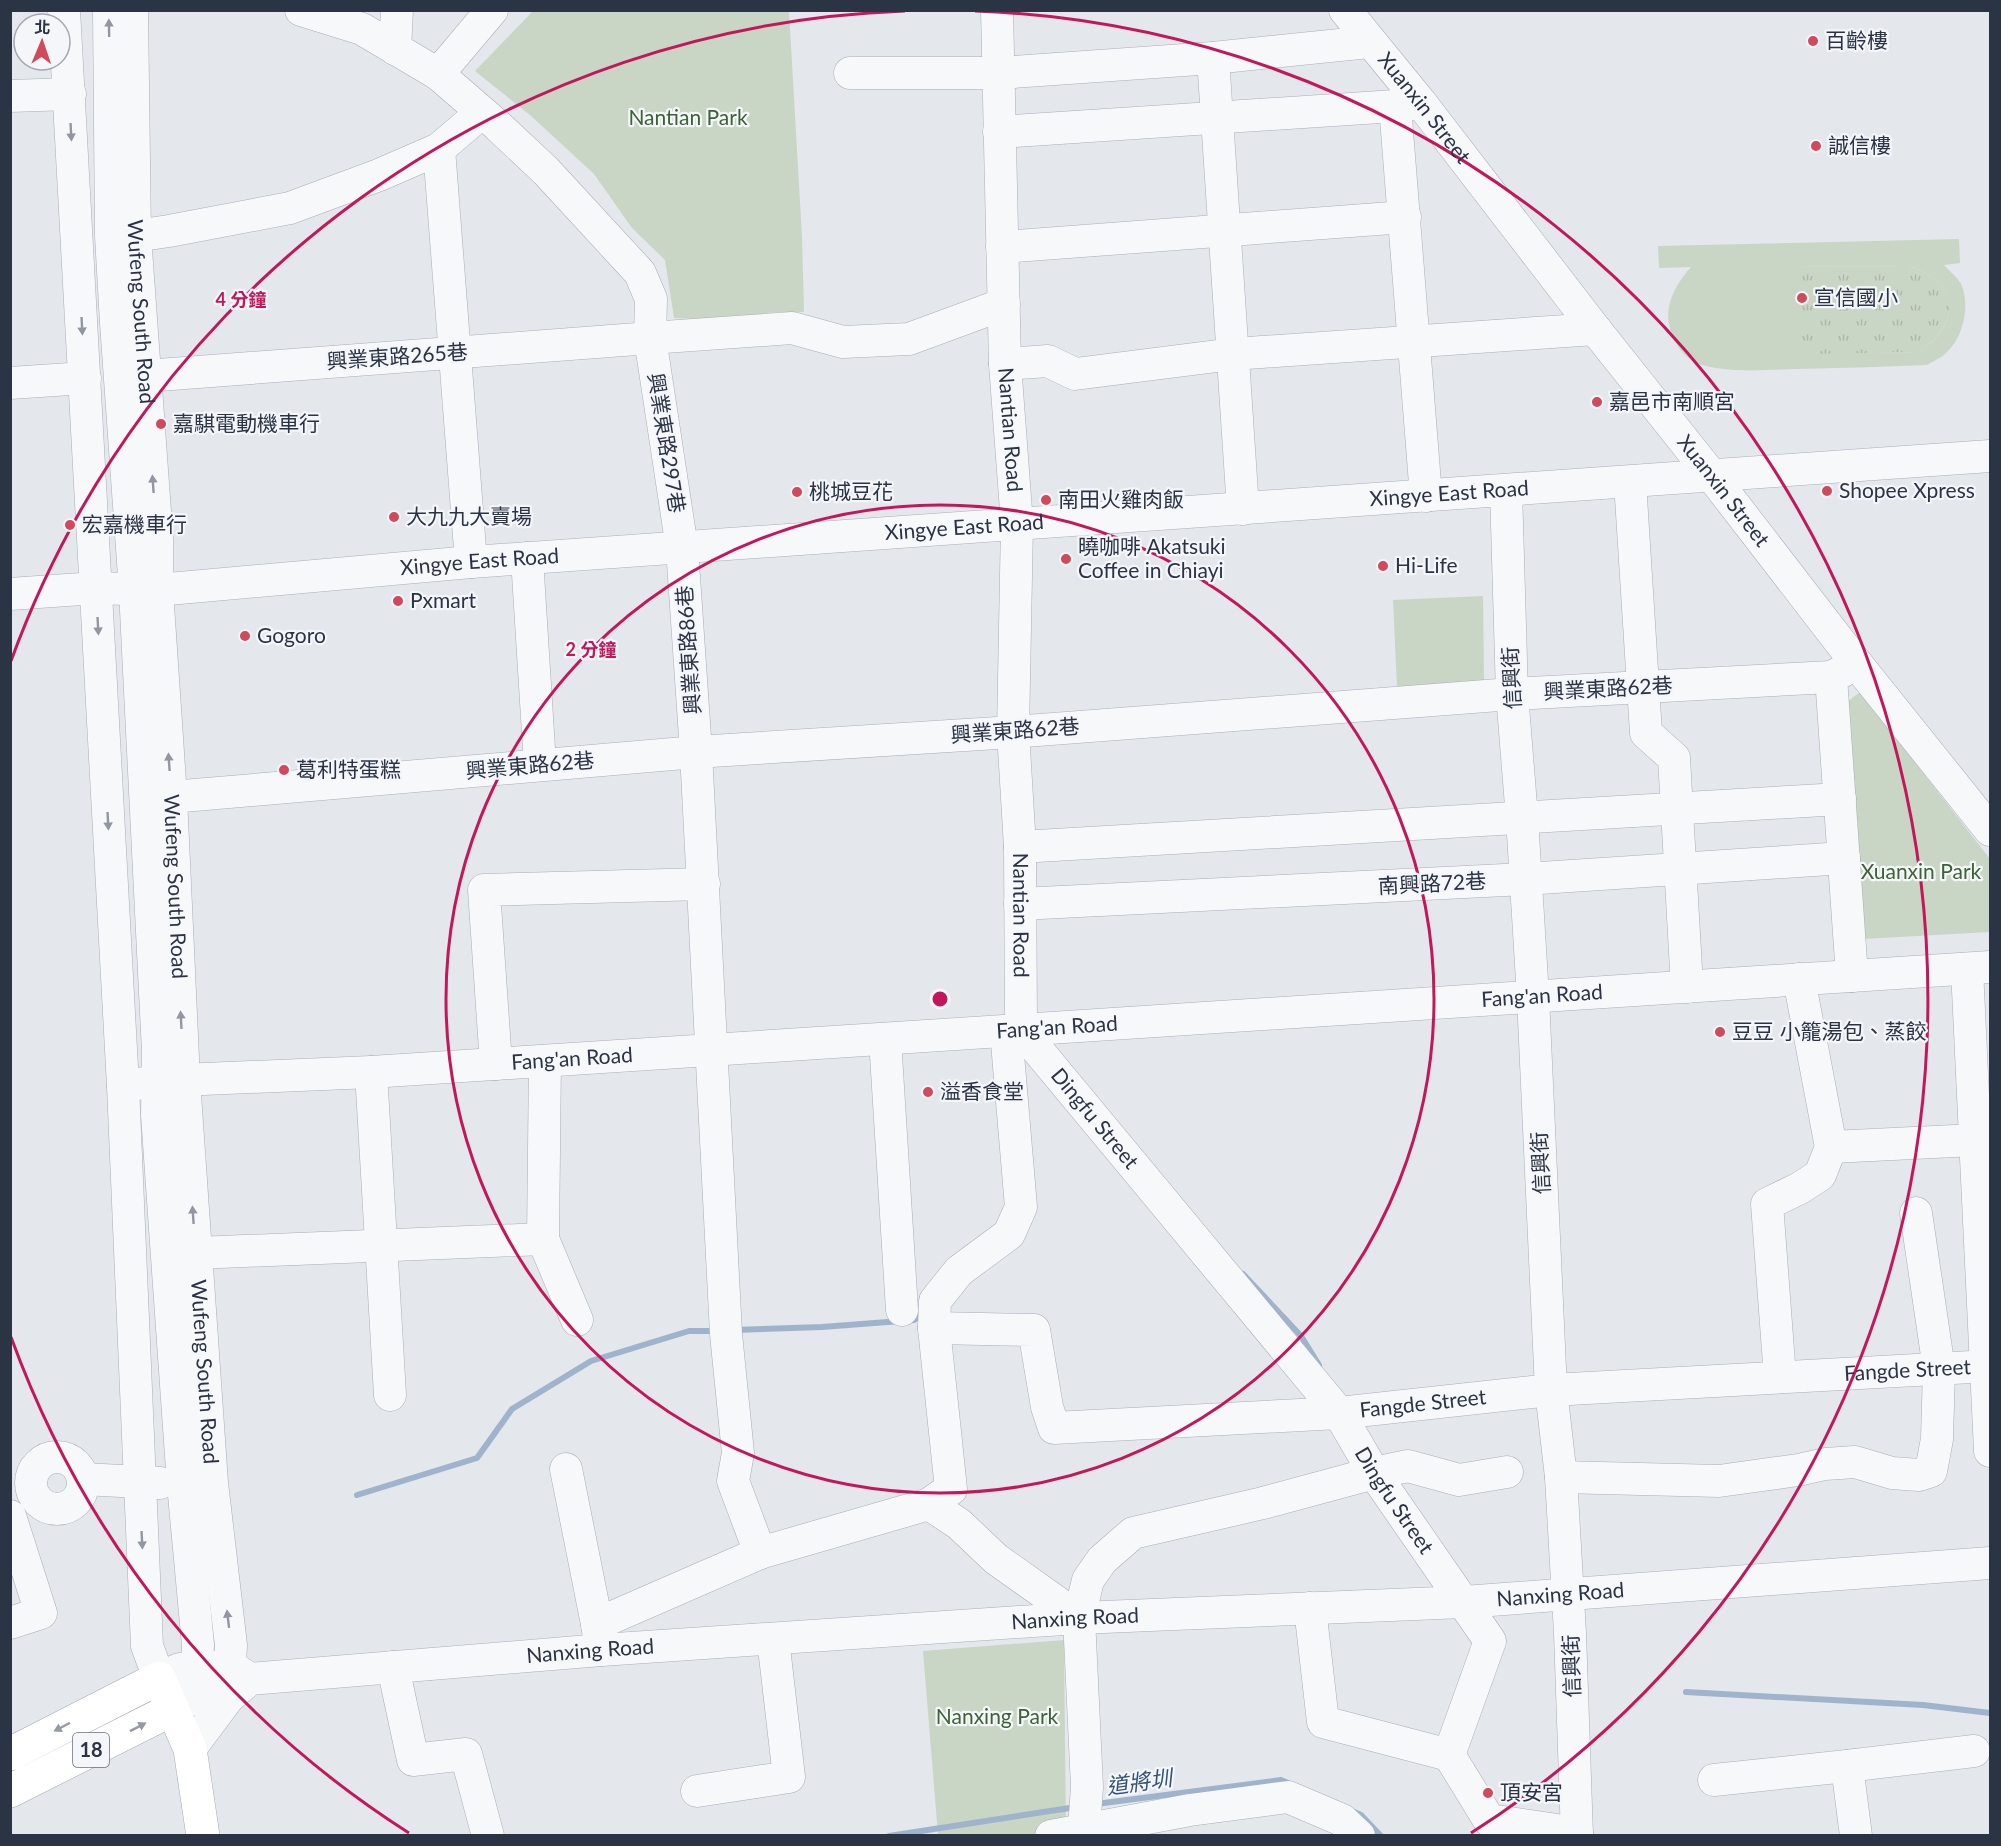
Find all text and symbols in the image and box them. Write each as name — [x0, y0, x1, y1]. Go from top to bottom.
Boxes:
north arrow — [12, 12, 72, 72]
text: 北 — [34, 17, 51, 36]
one-way arrow — [104, 19, 114, 38]
place label: 百齡樓 — [1825, 27, 1888, 52]
marker: 百齡樓 — [1806, 34, 1820, 48]
street label: Xuanxin Street — [1374, 47, 1477, 168]
park label: Nantian Park — [628, 104, 748, 129]
one-way arrow — [67, 122, 76, 141]
place label: 誠信樓 — [1828, 132, 1891, 157]
marker: 誠信樓 — [1809, 139, 1823, 153]
street label: Wufeng South Road — [124, 219, 161, 405]
place label: 宣信國小 — [1814, 284, 1898, 309]
text: 4 分鐘 — [216, 288, 266, 310]
marker: 宣信國小 — [1795, 291, 1809, 305]
one-way arrow — [77, 317, 86, 336]
street label: 興業東路265巷 — [325, 338, 468, 373]
street label: Nantian Road — [994, 366, 1029, 493]
street label: 興業東路297巷 — [644, 371, 691, 515]
place label: 嘉邑市南順宮 — [1609, 388, 1735, 413]
marker: 嘉邑市南順宮 — [1590, 395, 1604, 409]
place label: 嘉騏電動機車行 — [173, 410, 320, 435]
marker: 嘉騏電動機車行 — [154, 417, 168, 431]
street label: Xuanxin Street — [1673, 429, 1776, 551]
one-way arrow — [148, 474, 157, 493]
street label: Xingye East Road — [1369, 474, 1529, 510]
place label: Shopee Xpress — [1839, 477, 1975, 502]
place label: 桃城豆花 — [809, 478, 893, 503]
marker: Shopee Xpress — [1820, 484, 1834, 498]
marker: 桃城豆花 — [790, 485, 804, 499]
place label: 南田火雞肉飯 — [1058, 486, 1184, 511]
marker: 南田火雞肉飯 — [1039, 493, 1053, 507]
place label: 大九九大賣場 — [406, 503, 532, 528]
street label: Xingye East Road — [884, 508, 1045, 544]
marker: 大九九大賣場 — [387, 510, 401, 524]
place label: 宏嘉機車行 — [82, 511, 187, 536]
marker: 宏嘉機車行 — [63, 518, 77, 532]
place label: 曉咖啡 Akatsuki Coffee in Chiayi — [1078, 533, 1226, 582]
street label: Xingye East Road — [399, 542, 560, 579]
marker: 曉咖啡 Akatsuki Coffee in Chiayi — [1059, 552, 1073, 566]
place label: Hi-Life — [1395, 552, 1458, 577]
marker: Hi-Life — [1376, 559, 1390, 573]
street label: 興業東路86巷 — [671, 585, 704, 716]
place label: Pxmart — [410, 587, 476, 612]
marker: Pxmart — [391, 594, 405, 608]
one-way arrow — [93, 617, 103, 636]
place label: Gogoro — [257, 622, 326, 647]
marker: Gogoro — [238, 629, 252, 643]
text: 2 分鐘 — [566, 638, 616, 660]
street label: 信興街 — [1496, 646, 1525, 710]
street label: 興業東路62巷 — [1543, 672, 1673, 703]
street label: 興業東路62巷 — [949, 713, 1080, 746]
street label: 興業東路62巷 — [464, 746, 595, 783]
one-way arrow — [164, 753, 173, 772]
place label: 葛利特蛋糕 — [296, 756, 401, 781]
marker: 葛利特蛋糕 — [277, 763, 291, 777]
street label: Wufeng South Road — [160, 794, 193, 980]
one-way arrow — [104, 811, 113, 830]
street label: Nantian Road — [1009, 853, 1035, 978]
park label: Xuanxin Park — [1861, 858, 1982, 883]
street label: 南興路72巷 — [1377, 867, 1487, 898]
street label: Fang'an Road — [1480, 978, 1603, 1011]
centre of rings — [930, 989, 950, 1009]
street label: Fang'an Road — [995, 1010, 1118, 1042]
one-way arrow — [176, 1011, 186, 1030]
place label: 豆豆 小籠湯包、蒸餃 — [1732, 1018, 1926, 1043]
marker: 豆豆 小籠湯包、蒸餃 — [1713, 1025, 1727, 1039]
street label: Fang'an Road — [510, 1041, 633, 1074]
street label: Dingfu Street — [1047, 1062, 1145, 1173]
place label: 溢香食堂 — [940, 1078, 1024, 1103]
marker: 溢香食堂 — [921, 1085, 935, 1099]
street label: 信興街 — [1525, 1131, 1554, 1195]
one-way arrow — [188, 1205, 198, 1224]
street label: Wufeng South Road — [187, 1278, 225, 1465]
street label: Fangde Street — [1843, 1353, 1972, 1385]
street label: Fangde Street — [1358, 1383, 1488, 1422]
street label: Dingfu Street — [1351, 1442, 1440, 1558]
one-way arrow — [138, 1530, 147, 1549]
street label: Nanxing Road — [1496, 1576, 1625, 1611]
street label: Nanxing Road — [1010, 1602, 1139, 1634]
one-way arrow — [223, 1610, 233, 1629]
street label: Nanxing Road — [525, 1632, 655, 1667]
street label: 信興街 — [1557, 1634, 1584, 1698]
park label: Nanxing Park — [936, 1703, 1059, 1728]
one-way arrow — [54, 1722, 71, 1732]
one-way arrow — [130, 1722, 147, 1732]
road number: 18 — [73, 1733, 109, 1767]
water label: 道將圳 — [1104, 1763, 1176, 1799]
place label: 頂安宮 — [1500, 1779, 1563, 1804]
marker: 頂安宮 — [1481, 1786, 1495, 1800]

